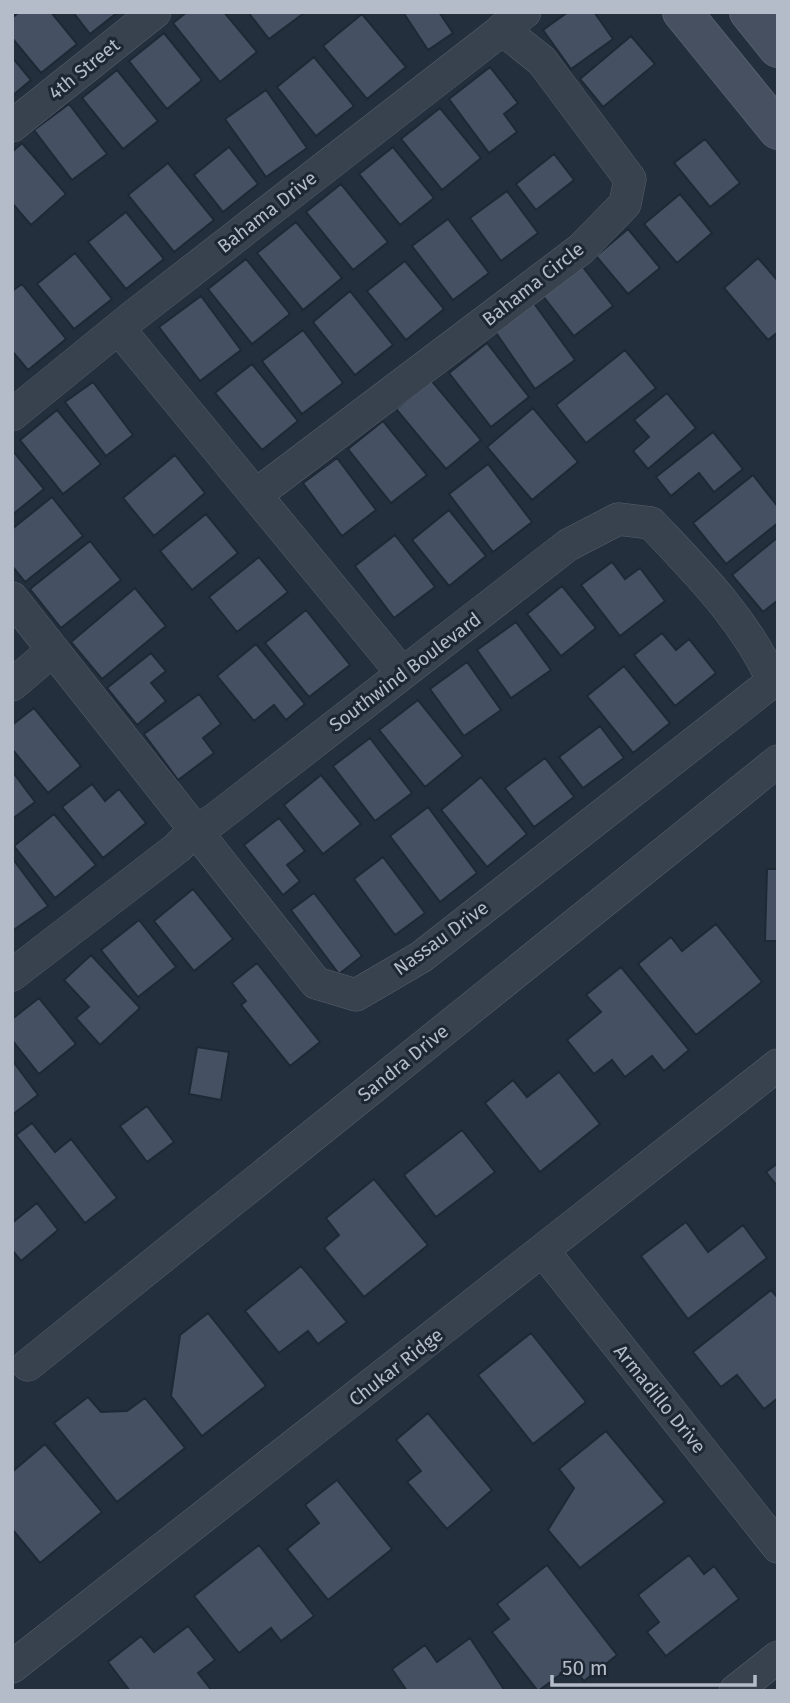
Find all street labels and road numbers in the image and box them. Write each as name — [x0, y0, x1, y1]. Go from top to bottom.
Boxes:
street label: 4th Street — [44, 33, 124, 105]
street label: Bahama Drive — [213, 166, 321, 258]
street label: Bahama Circle — [478, 237, 588, 331]
street label: Southwind Boulevard — [325, 607, 485, 737]
street label: Nassau Drive — [389, 896, 493, 980]
street label: Sandra Drive — [353, 1020, 453, 1106]
street label: Chukar Ridge — [344, 1323, 448, 1411]
street label: Armadillo Drive — [609, 1340, 711, 1458]

